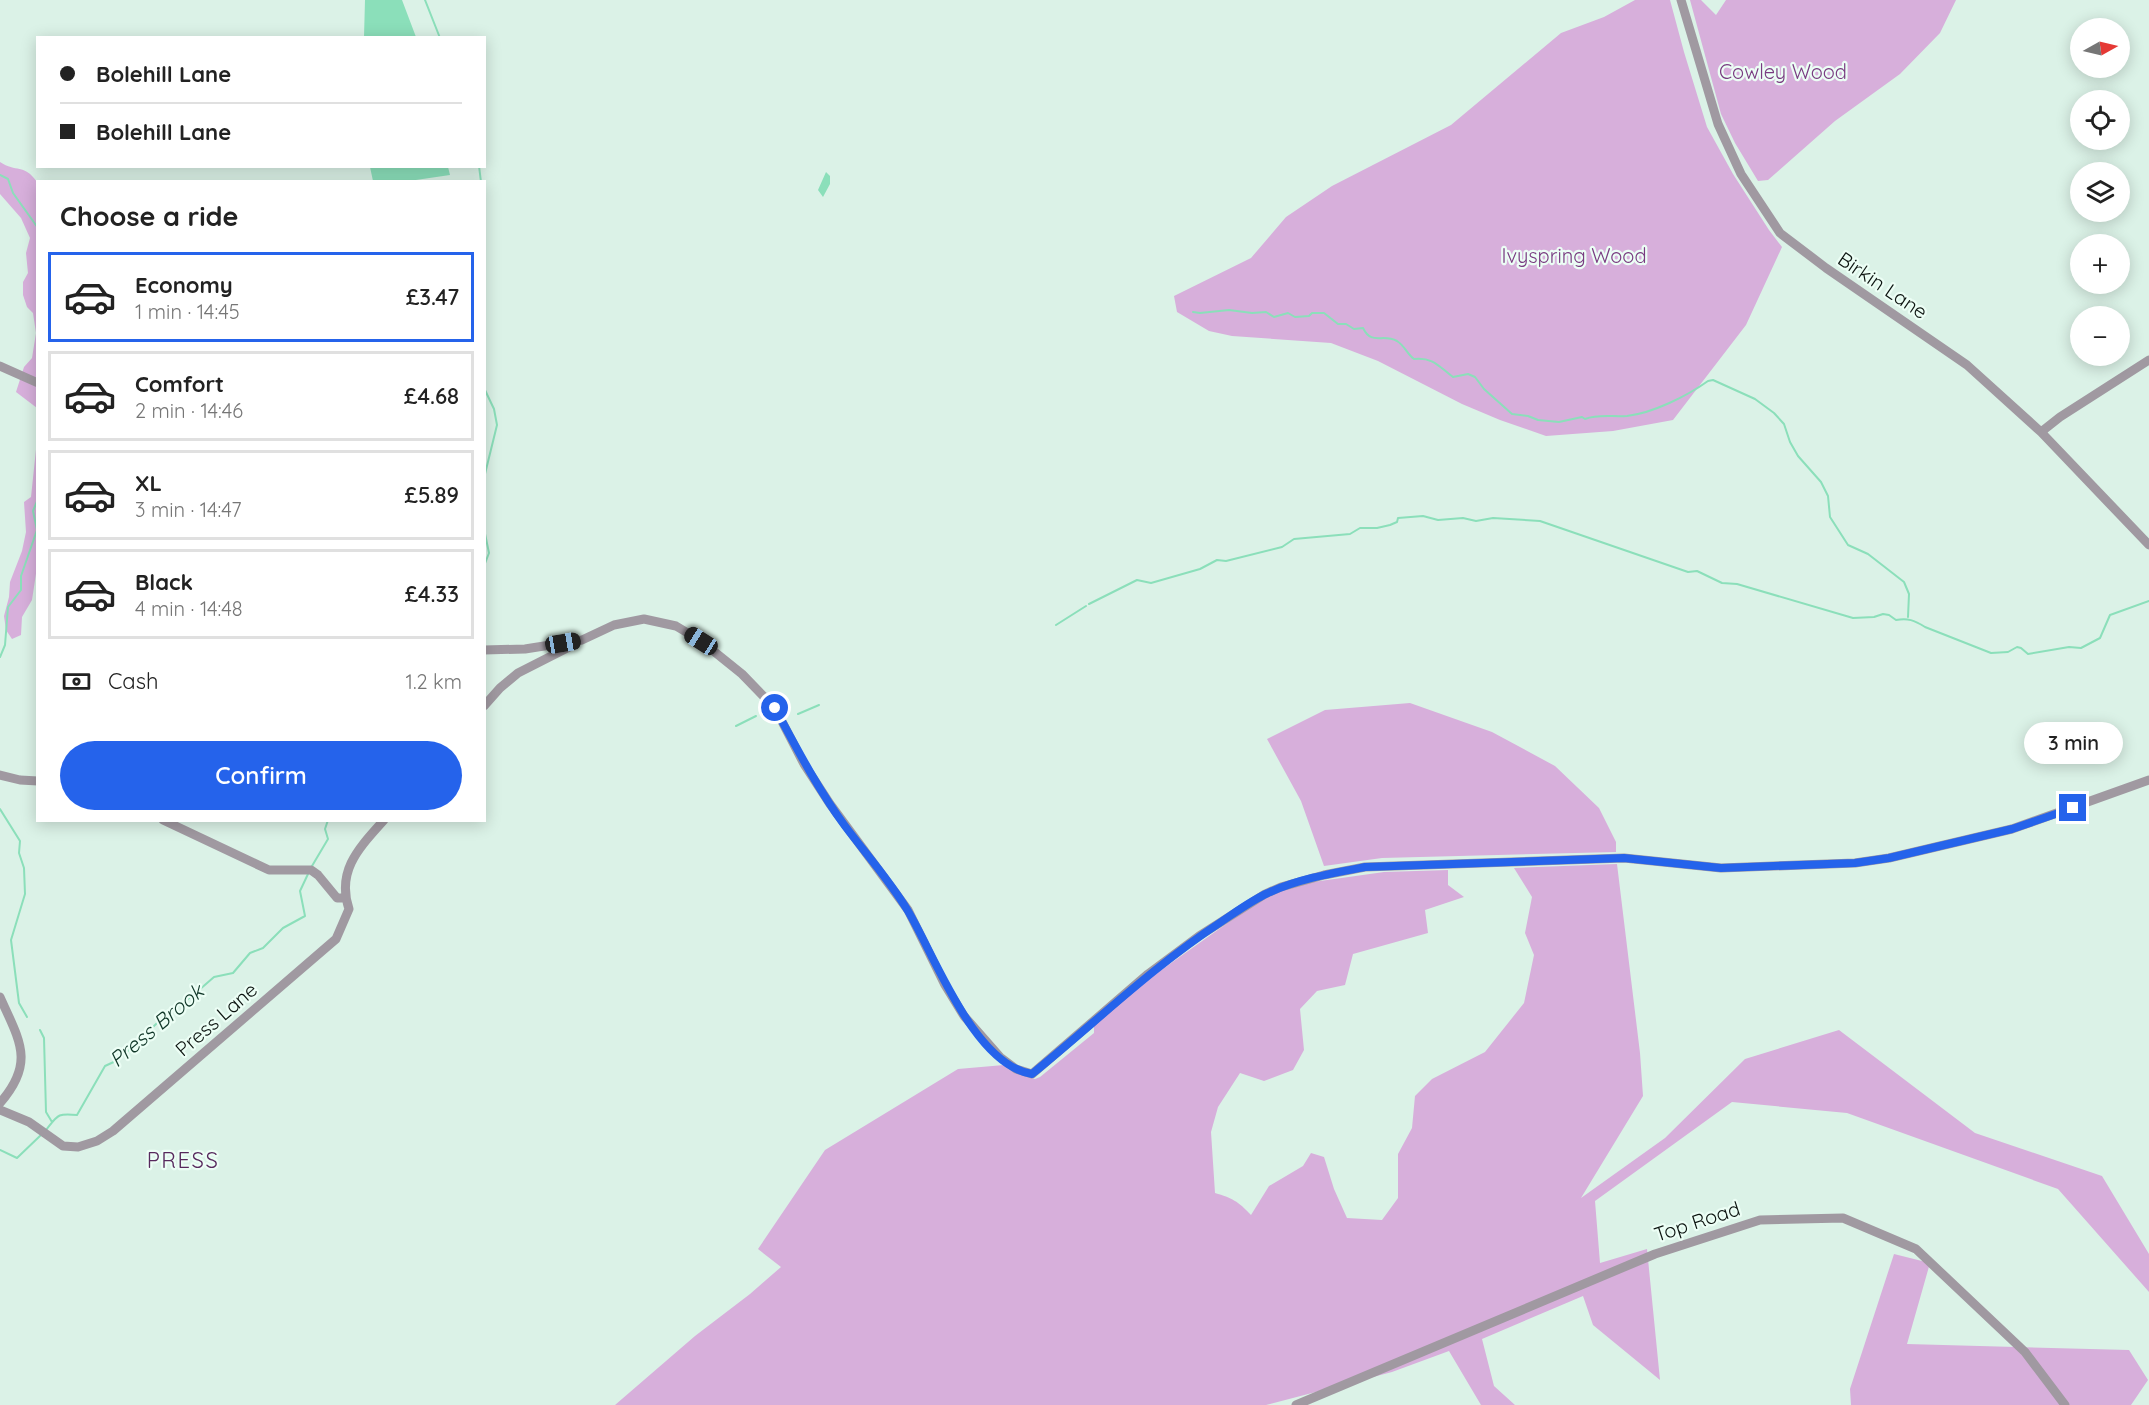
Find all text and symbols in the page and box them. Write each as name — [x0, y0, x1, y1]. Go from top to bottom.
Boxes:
north arrow — [2070, 18, 2130, 78]
map controls — [2070, 18, 2130, 366]
park label: Cowley Wood — [1719, 59, 1847, 84]
text: Bolehill Lane — [96, 60, 231, 88]
button: locate — [2070, 90, 2130, 150]
text: Bolehill Lane — [96, 118, 231, 146]
button: layers — [2070, 162, 2130, 222]
text: Choose a ride — [60, 199, 238, 233]
button: + — [2070, 234, 2130, 294]
park label: Ivyspring Wood — [1501, 243, 1647, 268]
street label: Birkin Lane — [1833, 246, 1933, 324]
icon: car — [63, 270, 117, 324]
text: Economy — [135, 271, 233, 299]
text: £3.47 — [406, 283, 459, 311]
text: 1 min · 14:45 — [135, 299, 240, 324]
button: − — [2070, 306, 2130, 366]
icon: car — [63, 369, 117, 423]
text: Comfort — [135, 370, 224, 398]
text: £4.68 — [404, 382, 459, 410]
text: 2 min · 14:46 — [135, 398, 243, 423]
icon: car — [63, 468, 117, 522]
text: XL — [135, 469, 162, 497]
text: £5.89 — [404, 481, 459, 509]
text: 3 min · 14:47 — [135, 497, 241, 522]
icon: car — [63, 567, 117, 621]
text: Black — [135, 568, 193, 596]
text: £4.33 — [404, 580, 459, 608]
text: 4 min · 14:48 — [135, 596, 243, 621]
car — [681, 624, 721, 658]
car — [544, 631, 582, 655]
icon: cash — [60, 665, 93, 698]
text: Cash — [108, 667, 159, 695]
text: 1.2 km — [406, 669, 462, 694]
route start — [761, 694, 788, 721]
callout: 3 min — [2024, 721, 2122, 763]
text: 3 min — [2048, 730, 2099, 755]
button: Confirm — [60, 741, 462, 810]
route end — [2059, 794, 2086, 821]
water label: Press Brook — [103, 977, 210, 1072]
street label: Press Lane — [170, 977, 262, 1061]
district label: PRESS — [147, 1146, 219, 1174]
street label: Top Road — [1651, 1195, 1743, 1247]

